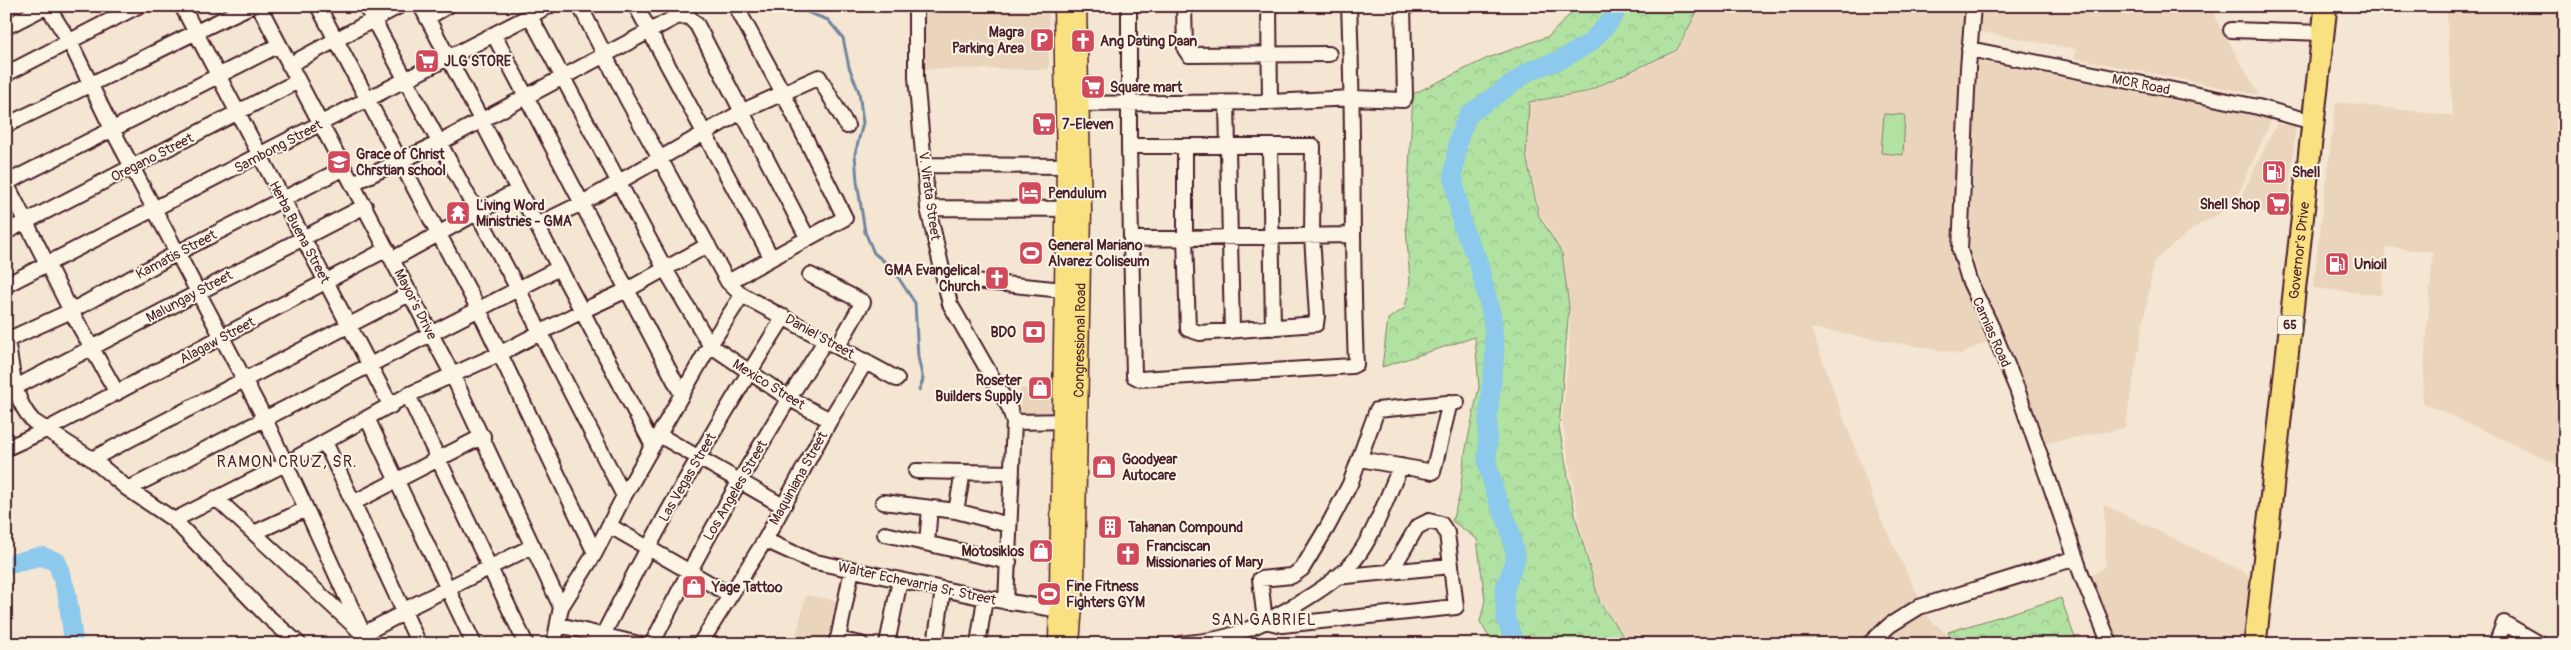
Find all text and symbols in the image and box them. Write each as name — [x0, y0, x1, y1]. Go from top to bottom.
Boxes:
place label: Magra Parking Area — [952, 24, 1024, 57]
parking icon: Magra Parking Area — [1029, 27, 1055, 53]
church icon: Ang Dating Daan — [1070, 28, 1096, 54]
place label: Ang Dating Daan — [1100, 33, 1197, 50]
supermarket icon: JLG STORE — [414, 48, 440, 74]
place label: JLG STORE — [444, 53, 512, 70]
street label: MCR Road — [2110, 71, 2172, 98]
supermarket icon: Square mart — [1080, 74, 1106, 100]
place label: Square mart — [1110, 79, 1183, 96]
supermarket icon: 7-Eleven — [1031, 111, 1057, 137]
street label: Sambong Street — [231, 116, 326, 177]
place label: 7-Eleven — [1062, 116, 1114, 133]
street label: Oregano Street — [108, 129, 197, 186]
place label: Grace of Christ Chrstian school — [356, 146, 446, 179]
school or university icon: Grace of Christ Chrstian school — [326, 149, 352, 175]
street label: V. Virata Street — [915, 151, 944, 242]
fuel station icon: Shell — [2261, 159, 2287, 185]
place label: Shell — [2292, 164, 2320, 181]
street label: Herba Buena Street — [265, 178, 334, 287]
hotel icon: Pendulum — [1017, 180, 1043, 206]
place label: Pendulum — [1048, 185, 1107, 202]
supermarket icon: Shell Shop — [2265, 191, 2291, 217]
place label: Shell Shop — [2200, 196, 2260, 213]
place label: Living Word Ministries - GMA — [476, 197, 572, 230]
temple icon: Living Word Ministries - GMA — [445, 200, 471, 226]
street label: Governor's Drive — [2285, 201, 2313, 300]
street label: Kamatis Street — [133, 226, 220, 283]
place label: General Mariano Alvarez Coliseum — [1048, 237, 1150, 270]
sports icon: General Mariano Alvarez Coliseum — [1018, 240, 1044, 266]
fuel station icon: Unioil — [2324, 251, 2350, 277]
place label: Unioil — [2354, 256, 2387, 273]
place label: GMA Evangelical Church — [884, 262, 980, 295]
church icon: GMA Evangelical Church — [984, 265, 1010, 291]
street label: Malungay Street — [143, 266, 236, 326]
street label: Mayor's Drive — [390, 266, 441, 342]
street label: Congressional Road — [1070, 283, 1090, 398]
street label: Camias Road — [1969, 295, 2015, 370]
street label: Daniel Street — [782, 310, 858, 363]
street label: Alagaw Street — [177, 313, 258, 367]
road number: 65 — [2278, 316, 2302, 334]
bank icon: BDO — [1021, 319, 1047, 345]
place label: BDO — [990, 324, 1016, 341]
street label: Mexico Street — [729, 355, 808, 414]
place label: Roseter Builders Supply — [935, 372, 1023, 405]
shop icon: Roseter Builders Supply — [1027, 375, 1053, 401]
street label: Maquiniana Street — [766, 428, 831, 528]
street label: Las Vegas Street — [655, 429, 720, 525]
street label: Los Angeles Street — [700, 437, 771, 544]
place label: Goodyear Autocare — [1122, 451, 1178, 484]
district label: RAMON CRUZ, SR. — [217, 452, 357, 472]
shop icon: Goodyear Autocare — [1091, 454, 1117, 480]
building icon: Tahanan Compound — [1097, 514, 1123, 540]
place label: Tahanan Compound — [1127, 519, 1243, 536]
shop icon: Motosiklos — [1028, 538, 1054, 564]
place label: Franciscan Missionaries of Mary — [1146, 538, 1263, 571]
church icon: Franciscan Missionaries of Mary — [1115, 541, 1141, 567]
place label: Motosiklos — [962, 543, 1025, 560]
street label: Walter Echevarria Sr. Street — [836, 558, 998, 609]
shop icon: Yage Tattoo — [681, 574, 707, 600]
place label: Fine Fitness Fighters GYM — [1066, 578, 1145, 611]
place label: Yage Tattoo — [711, 579, 783, 596]
sports icon: Fine Fitness Fighters GYM — [1036, 581, 1062, 607]
district label: SAN GABRIEL — [1211, 610, 1317, 630]

